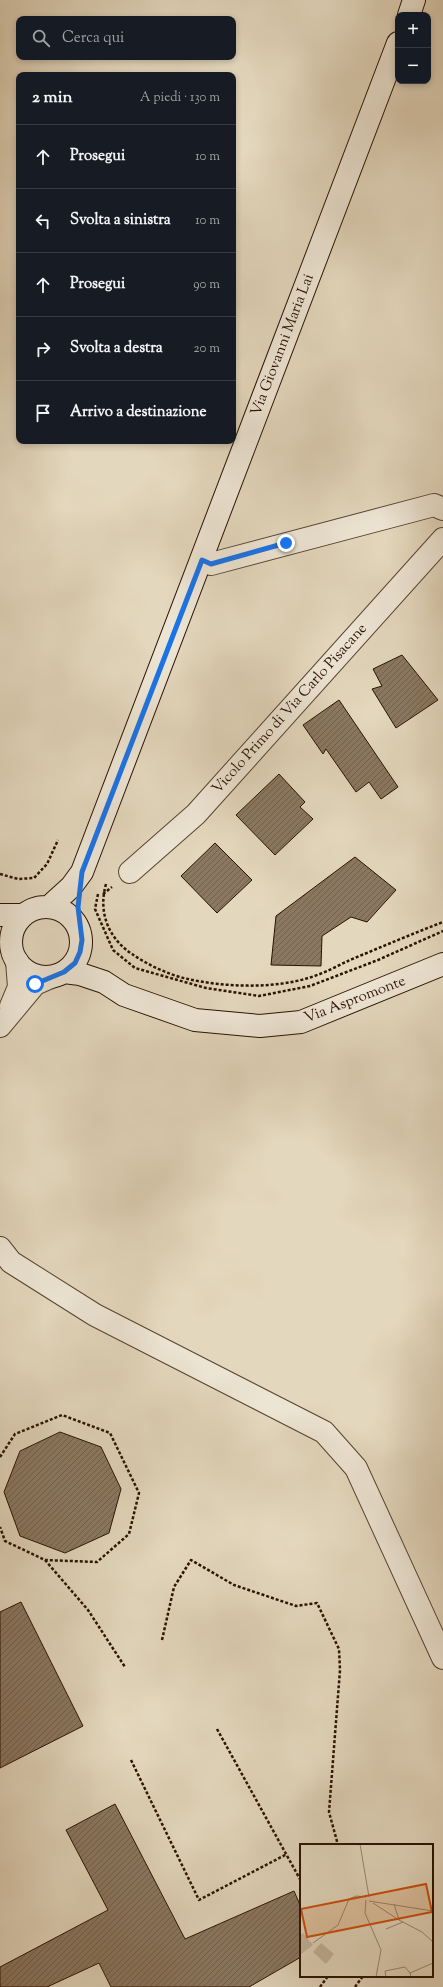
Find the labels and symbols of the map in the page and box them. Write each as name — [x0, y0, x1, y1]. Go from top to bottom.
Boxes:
street label: Via Giovanni Maria Lai — [246, 271, 320, 419]
route end — [277, 534, 295, 552]
street label: Vicolo Primo di Via Carlo Pisacane — [208, 619, 372, 799]
street label: Via Aspromonte — [301, 971, 409, 1029]
route start — [26, 975, 44, 993]
inset map — [300, 1844, 433, 1977]

